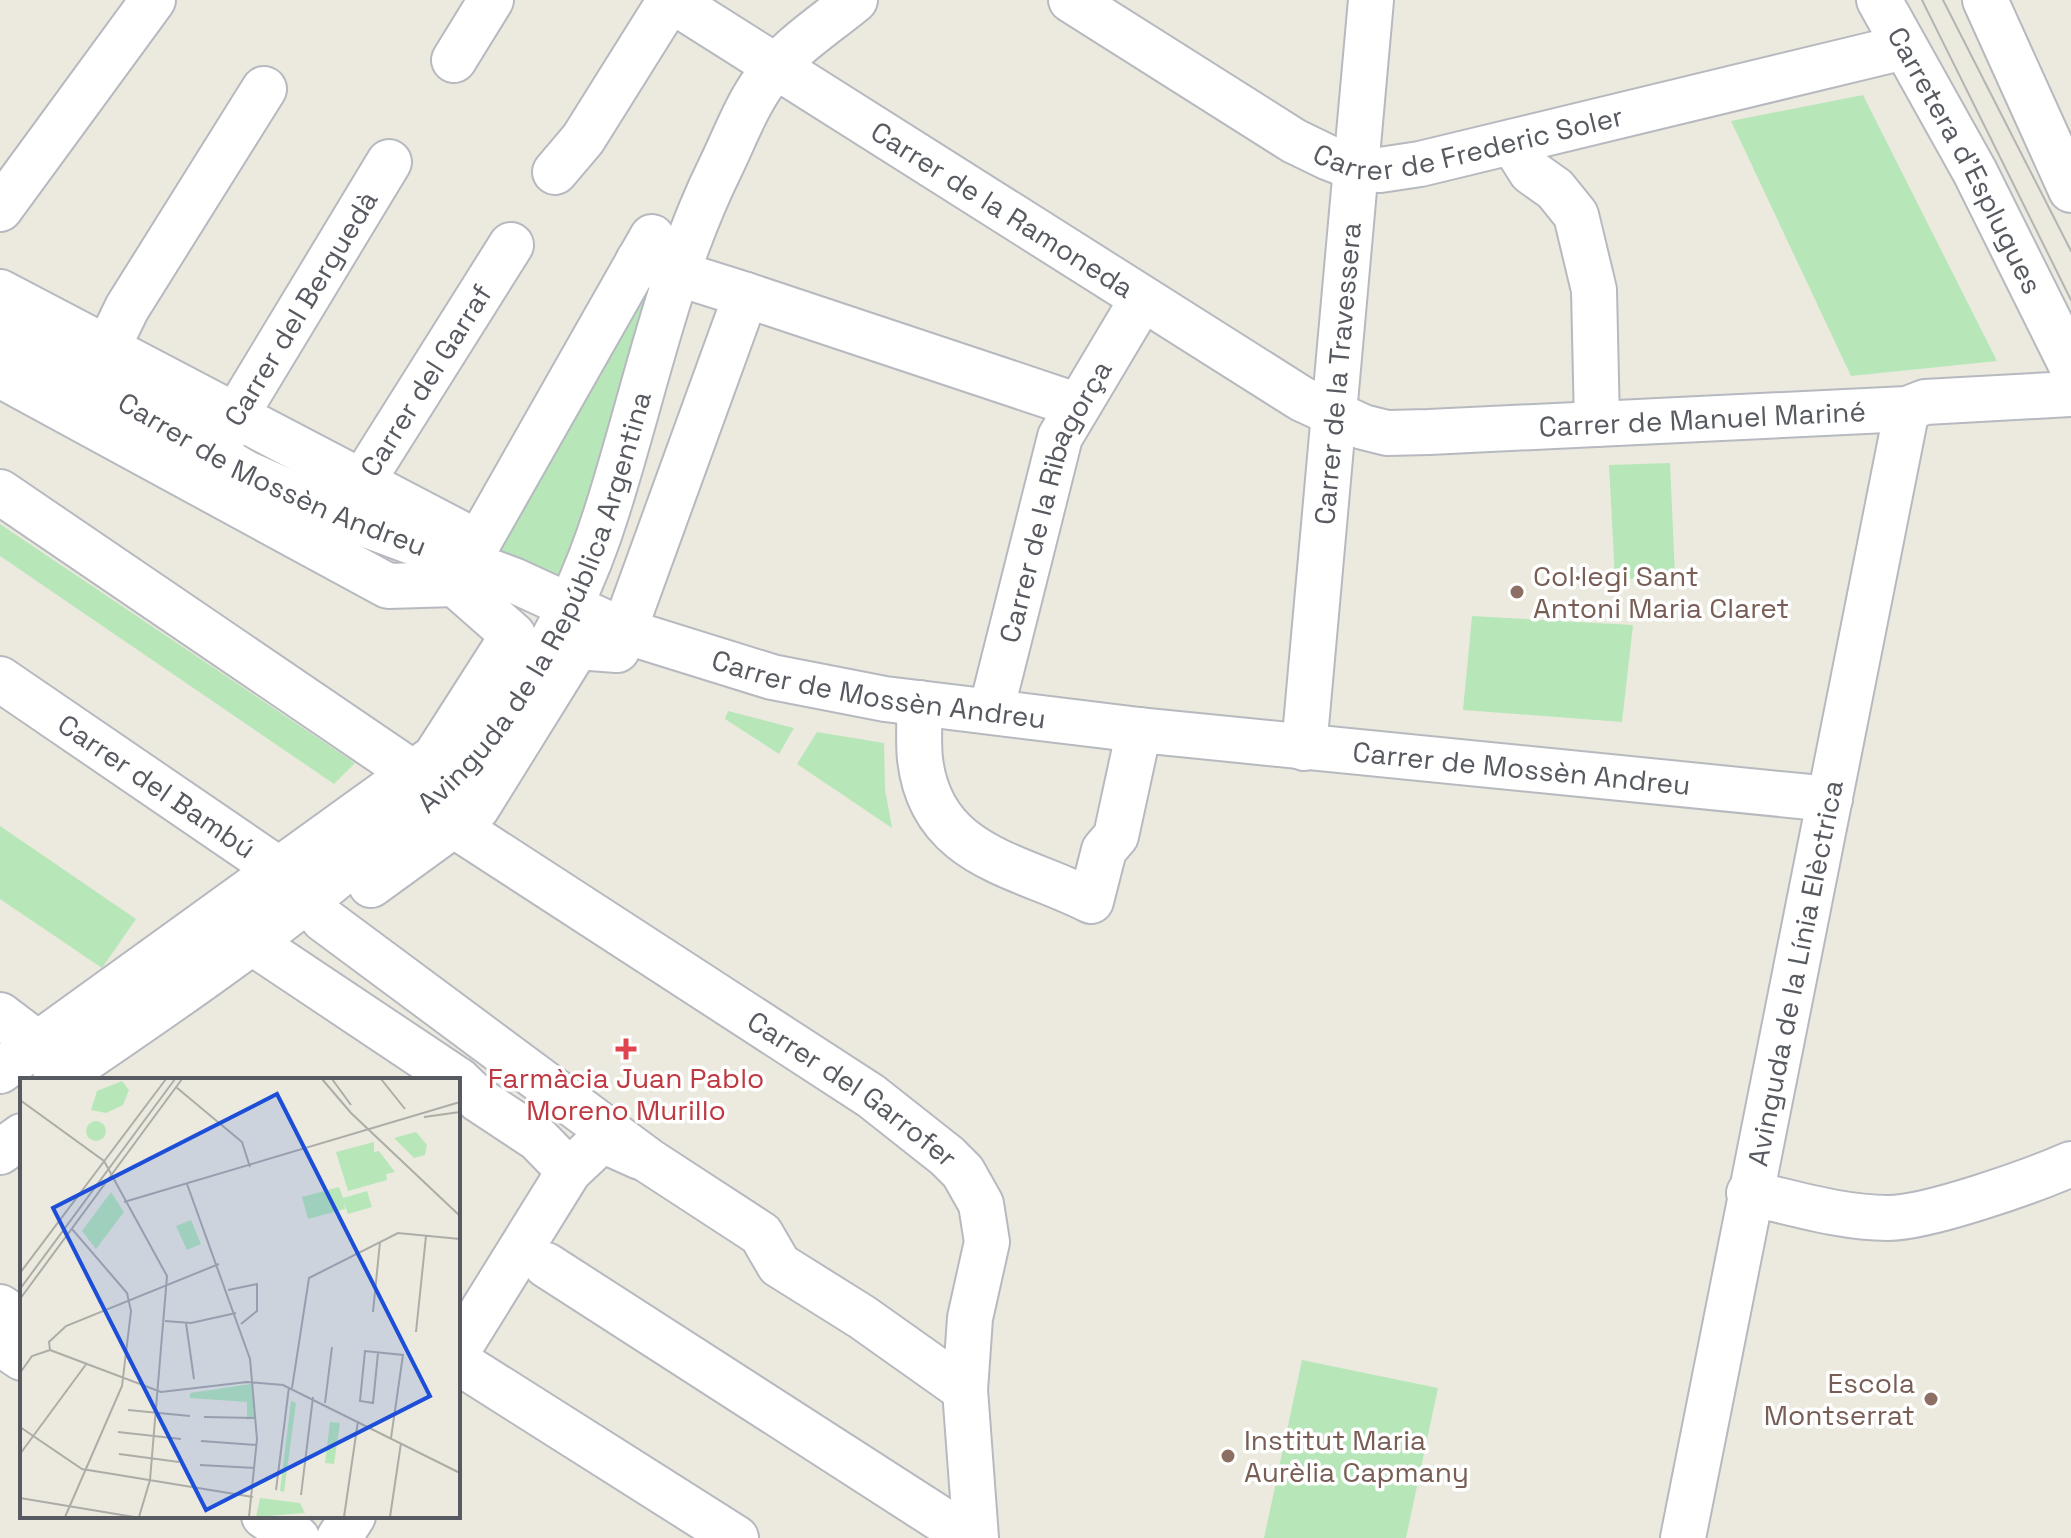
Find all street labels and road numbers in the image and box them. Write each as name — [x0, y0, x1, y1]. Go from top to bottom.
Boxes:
street label: Carretera d'Esplugues — [1880, 20, 2051, 300]
street label: Carrer de Frederic Soler — [1307, 98, 1627, 188]
street label: Carrer de la Ramoneda — [864, 113, 1140, 306]
street label: Carrer del Berguedà — [216, 184, 386, 433]
street label: Carrer de la Travessera — [1306, 221, 1369, 526]
street label: Carrer del Garraf — [352, 277, 500, 483]
street label: Carrer de la Ribagorça — [991, 354, 1120, 646]
street label: Carrer de Mossèn Andreu — [112, 384, 432, 564]
street label: Avinguda de la República Argentina — [409, 387, 659, 821]
street label: Carrer de Manuel Mariné — [1538, 393, 1867, 445]
street label: Carrer de Mossèn Andreu — [707, 641, 1048, 736]
street label: Carrer del Bambú — [51, 706, 263, 866]
street label: Carrer de Mossèn Andreu — [1351, 733, 1692, 803]
street label: Avinguda de la Línia Elèctrica — [1739, 777, 1851, 1169]
street label: Carrer del Garrofer — [741, 1003, 965, 1174]

